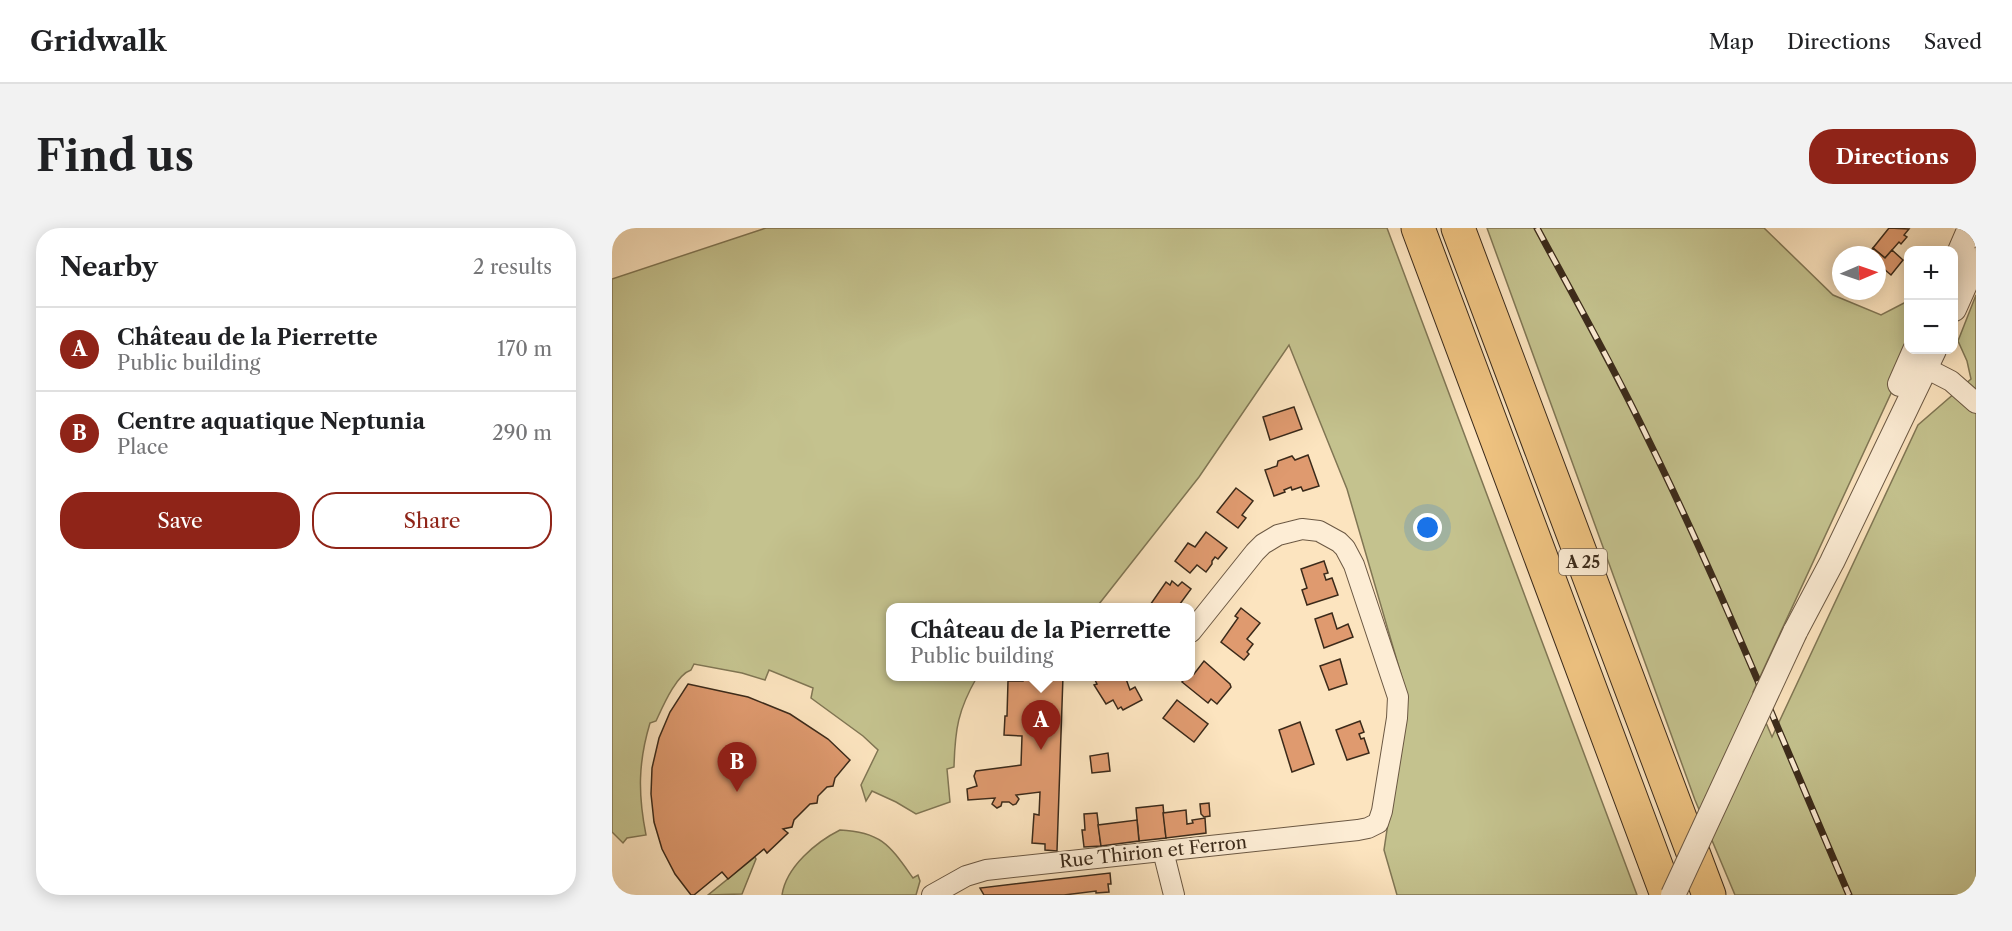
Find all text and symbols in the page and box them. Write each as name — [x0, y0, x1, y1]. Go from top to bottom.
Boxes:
text: Gridwalk — [30, 24, 166, 58]
text: Map — [1709, 29, 1754, 54]
text: Directions — [1787, 29, 1891, 54]
text: Saved — [1924, 29, 1982, 54]
button: Directions — [1809, 129, 1976, 184]
text: Find us — [36, 130, 194, 182]
north arrow — [1832, 246, 1886, 300]
map controls — [1904, 246, 1958, 354]
button: + — [1904, 246, 1958, 300]
text: Nearby — [60, 251, 158, 283]
text: 2 results — [473, 255, 552, 279]
button: − — [1904, 300, 1958, 354]
text: Château de la Pierrette — [117, 324, 378, 351]
text: A — [72, 337, 87, 361]
text: 170 m — [497, 337, 552, 361]
text: Public building — [117, 351, 260, 375]
text: Centre aquatique Neptunia — [117, 408, 425, 435]
text: B — [72, 421, 87, 445]
text: 290 m — [492, 421, 552, 445]
text: Place — [117, 435, 168, 459]
button: Save — [60, 492, 300, 549]
button: Share — [312, 492, 552, 549]
your location — [1413, 513, 1442, 542]
road number: A 25 — [1559, 549, 1607, 575]
popup — [886, 603, 1195, 681]
text: Château de la Pierrette — [910, 617, 1171, 644]
text: Public building — [910, 644, 1053, 668]
pin: A — [1022, 700, 1060, 750]
pin: B — [718, 742, 756, 792]
street label: Rue Thirion et Ferron — [1058, 831, 1248, 873]

